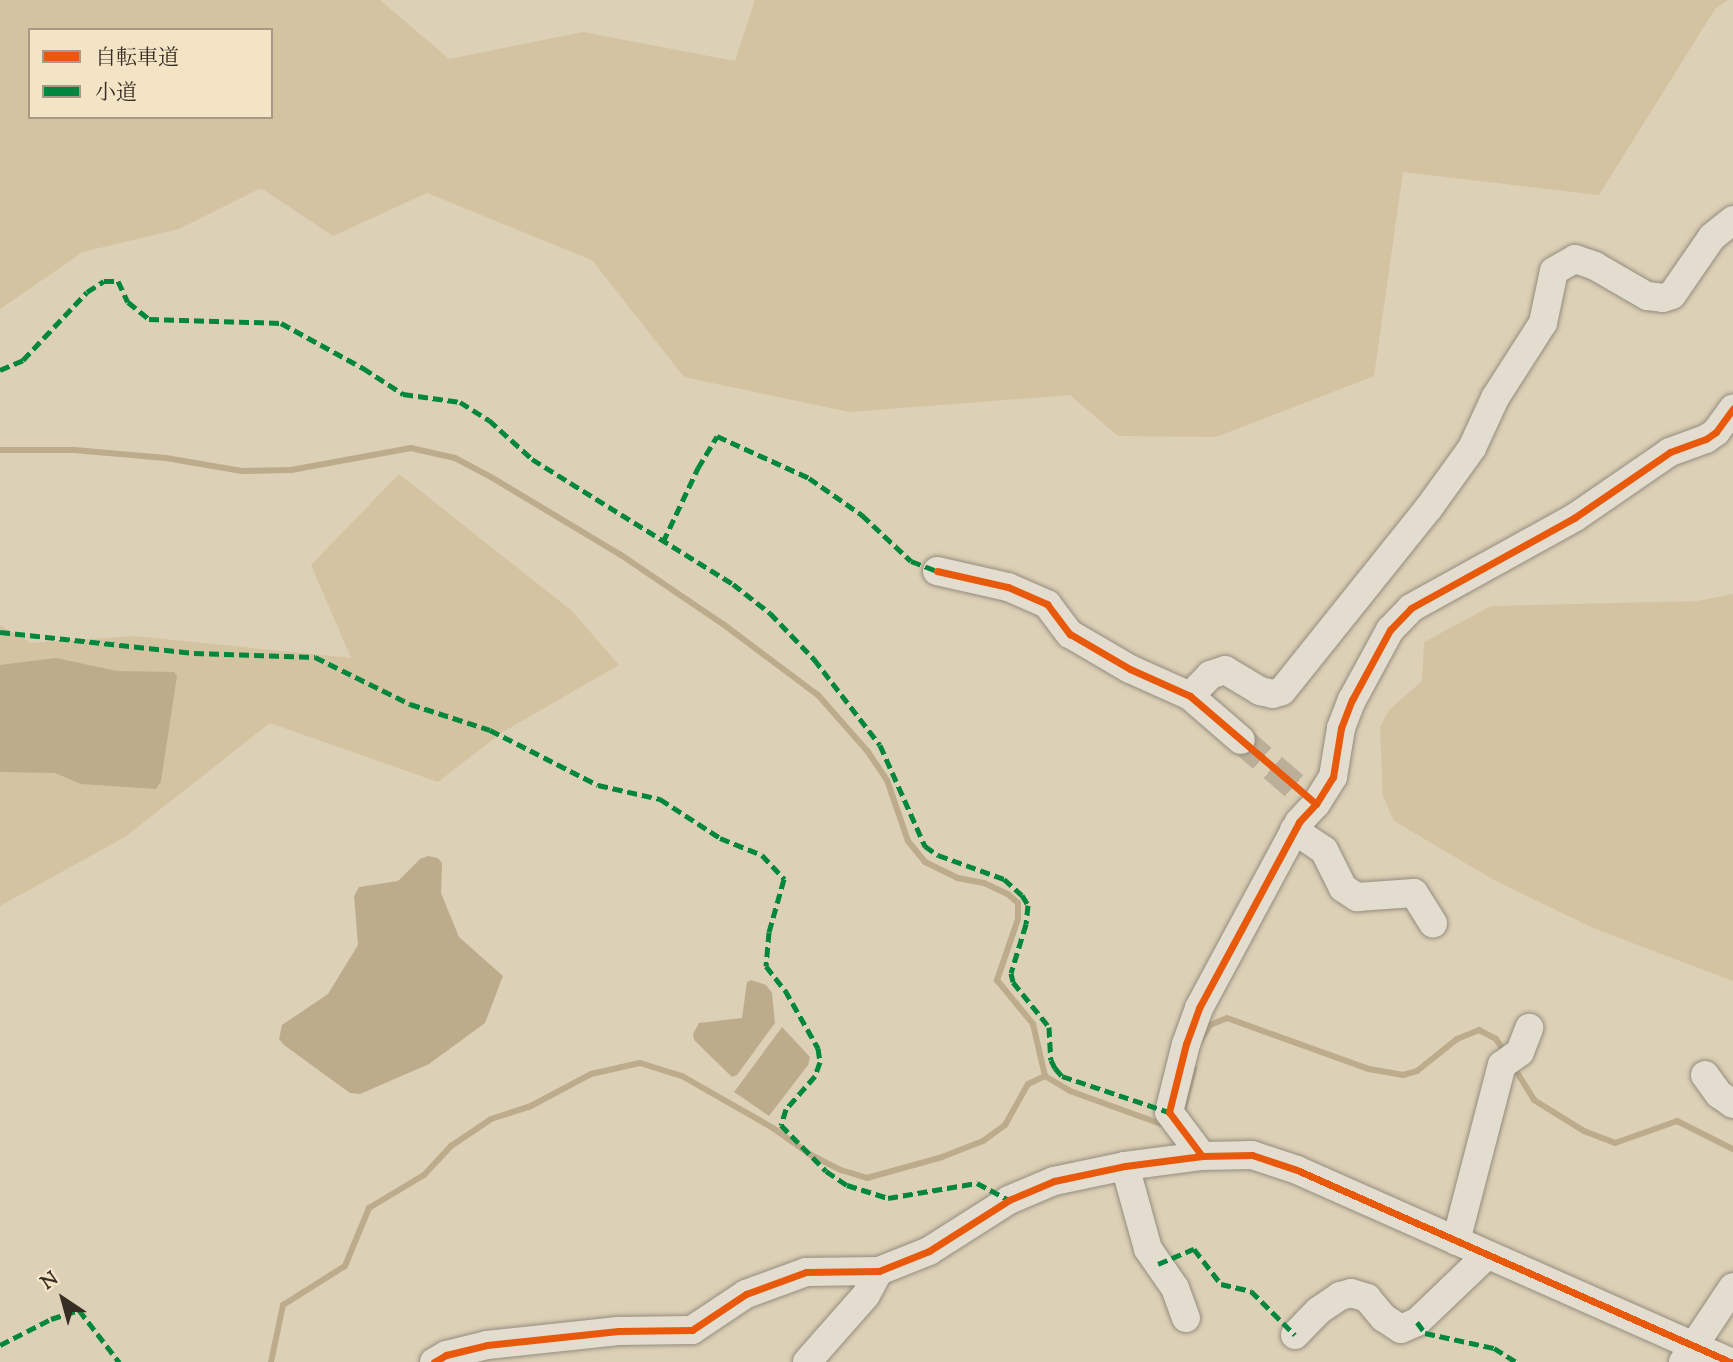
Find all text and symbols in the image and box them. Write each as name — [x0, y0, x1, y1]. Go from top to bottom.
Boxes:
legend — [28, 28, 273, 119]
text: 自転車道 — [95, 44, 179, 74]
text: 小道 — [95, 79, 137, 109]
north arrow — [28, 1264, 98, 1334]
text: N — [36, 1266, 64, 1297]

